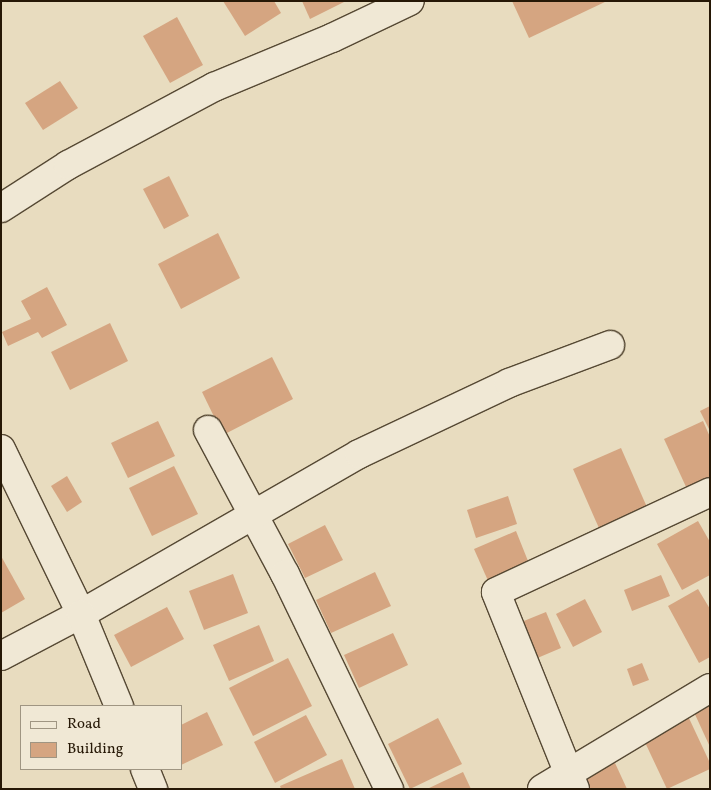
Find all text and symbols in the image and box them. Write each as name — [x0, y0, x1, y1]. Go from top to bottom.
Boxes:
legend — [20, 705, 182, 770]
text: Road — [67, 714, 101, 735]
text: Building — [67, 739, 123, 760]

